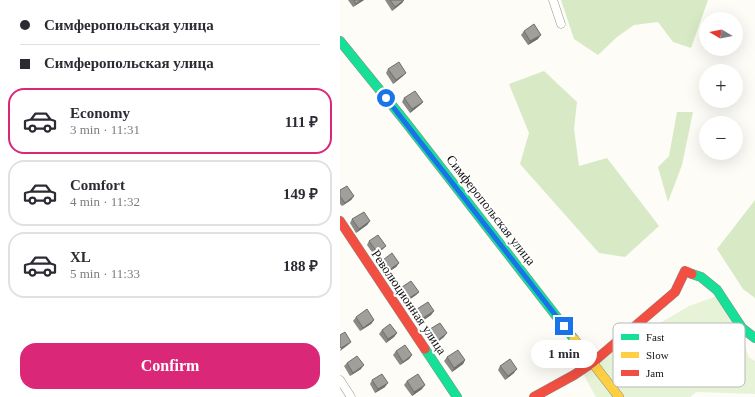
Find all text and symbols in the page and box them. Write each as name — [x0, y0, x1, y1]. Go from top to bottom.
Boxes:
north arrow — [699, 12, 743, 56]
map controls — [699, 12, 743, 160]
text: Симферопольская улица — [44, 17, 214, 33]
text: Симферопольская улица — [44, 55, 214, 71]
button: + — [699, 64, 743, 108]
route start — [377, 89, 395, 107]
icon: car — [22, 103, 58, 139]
text: Economy — [70, 105, 130, 121]
text: 111 ₽ — [285, 114, 318, 130]
button: − — [699, 116, 743, 160]
text: 3 min · 11:31 — [70, 122, 140, 137]
street label: Симферопольская улица — [443, 152, 539, 268]
icon: car — [22, 175, 58, 211]
text: Comfort — [70, 177, 125, 193]
text: 149 ₽ — [283, 186, 318, 202]
text: 4 min · 11:32 — [70, 194, 140, 209]
icon: car — [22, 247, 58, 283]
street label: Революционная улица — [368, 247, 450, 357]
text: XL — [70, 249, 91, 265]
text: 188 ₽ — [283, 258, 318, 274]
text: 5 min · 11:33 — [70, 266, 140, 281]
route end — [555, 317, 573, 335]
legend — [613, 323, 745, 387]
text: Fast — [646, 331, 664, 343]
callout: 1 min — [531, 340, 597, 368]
button: Confirm — [20, 343, 320, 389]
text: 1 min — [548, 346, 580, 361]
text: Slow — [646, 349, 669, 361]
text: Jam — [646, 367, 664, 379]

